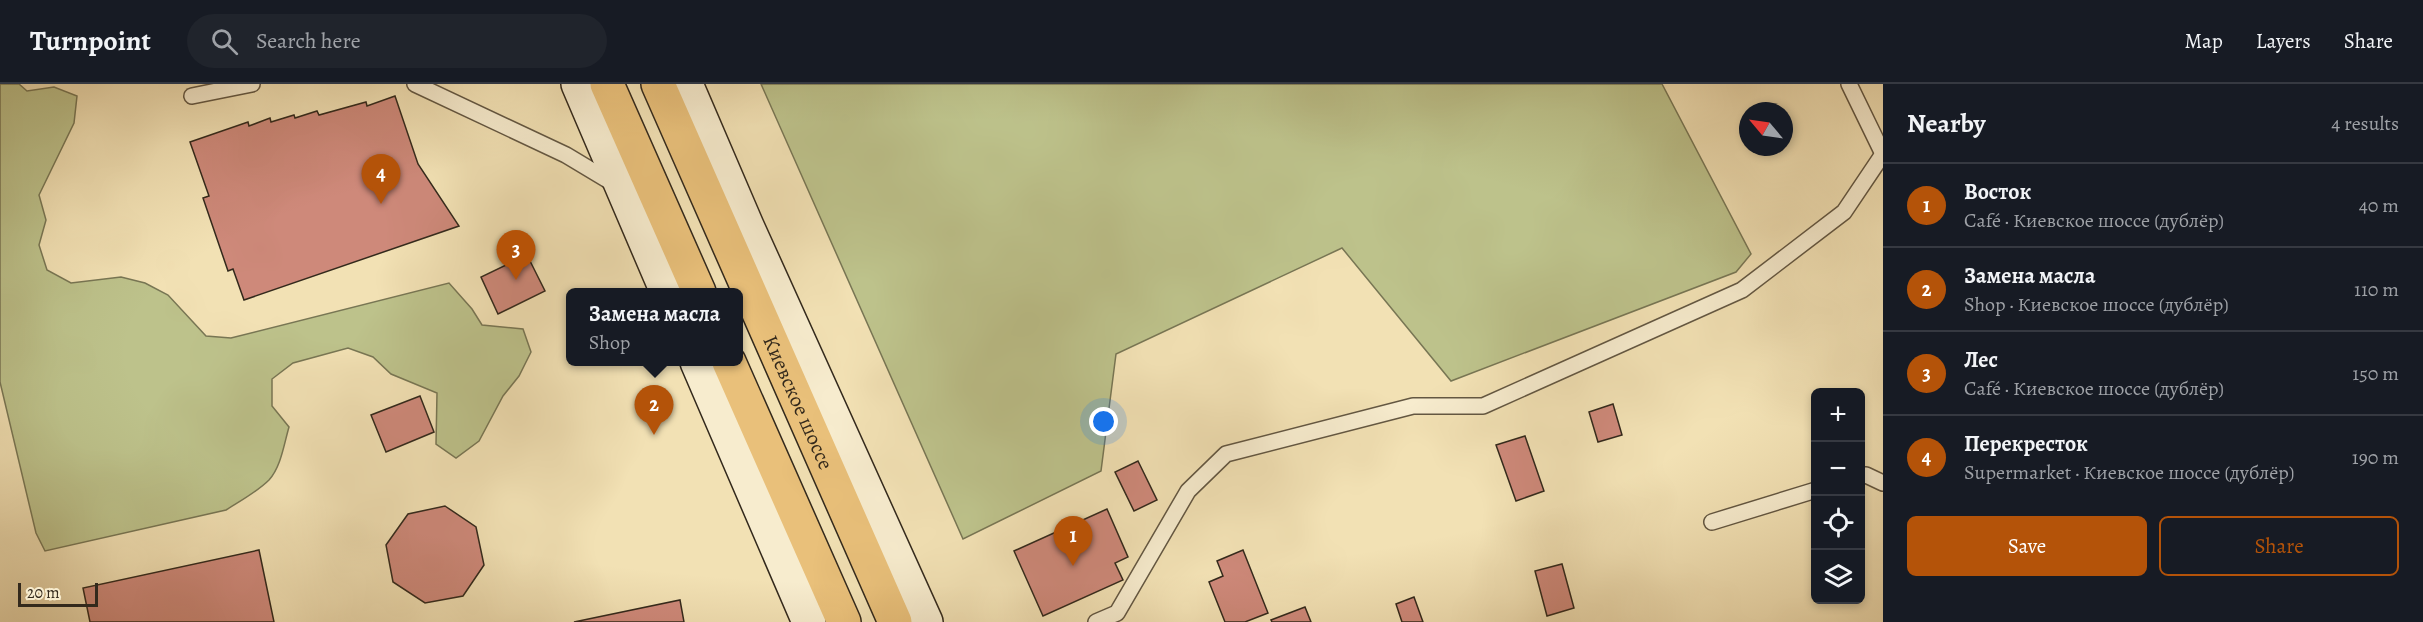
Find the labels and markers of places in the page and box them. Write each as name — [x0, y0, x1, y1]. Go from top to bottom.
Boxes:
pin: 4 — [362, 154, 400, 204]
pin: 3 — [496, 230, 536, 280]
pin: 2 — [634, 386, 674, 435]
pin: 1 — [1054, 516, 1092, 566]

